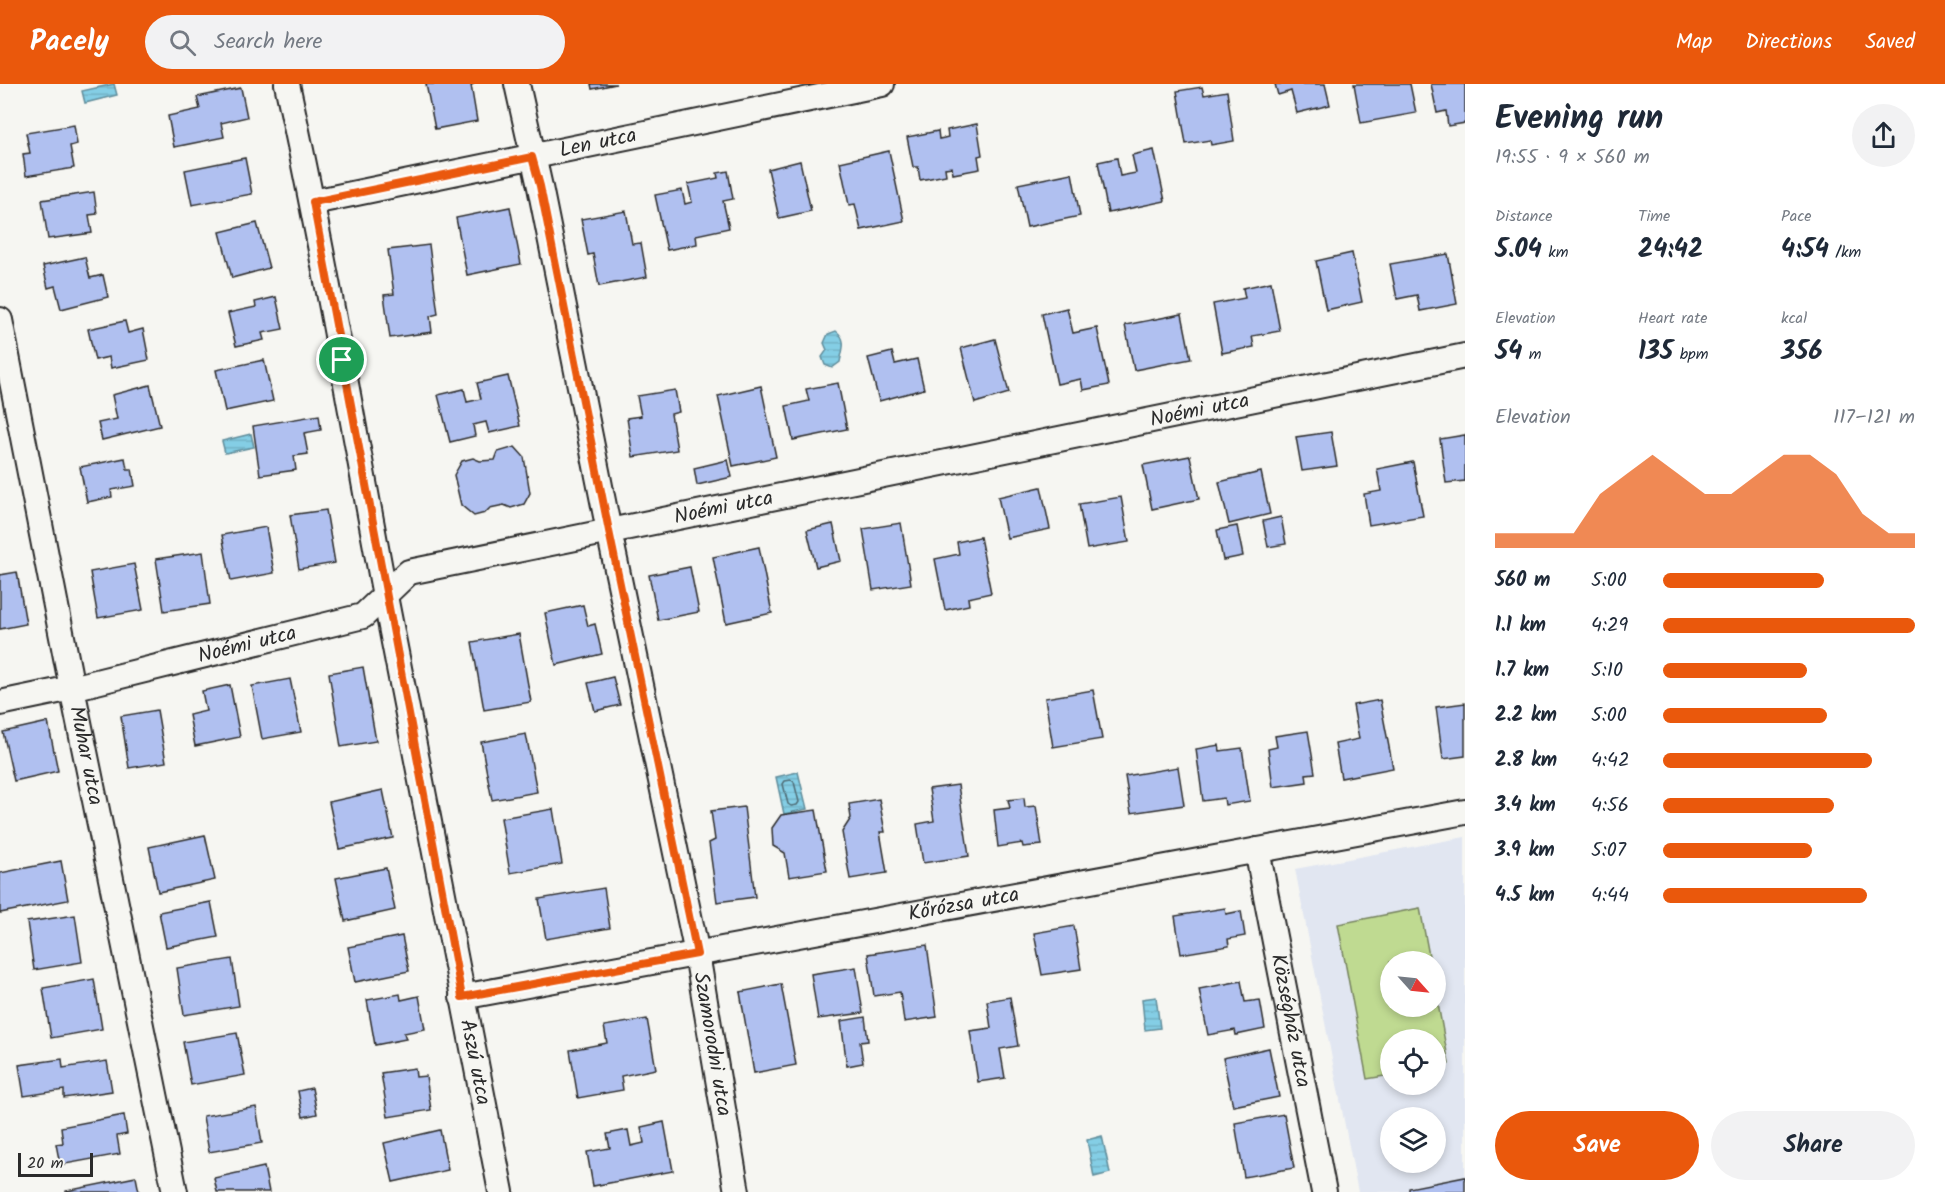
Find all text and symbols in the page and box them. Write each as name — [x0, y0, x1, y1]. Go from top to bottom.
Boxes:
search box — [145, 15, 565, 69]
text: Pacely — [30, 20, 109, 65]
text: Search here — [214, 25, 323, 60]
icon: search — [166, 26, 199, 59]
text: Map — [1676, 26, 1712, 59]
text: Directions — [1745, 26, 1832, 59]
text: Saved — [1865, 26, 1915, 59]
text: Evening run — [1495, 93, 1663, 146]
button: share — [1852, 104, 1915, 167]
street label: Len utca — [556, 119, 639, 167]
text: 19:55 · 9 × 560 m — [1495, 142, 1650, 174]
text: Distance — [1495, 204, 1553, 229]
text: Time — [1638, 204, 1670, 229]
text: Pace — [1781, 204, 1812, 229]
text: 5.04 — [1495, 229, 1542, 271]
text: 24:42 — [1638, 229, 1703, 271]
text: 4:54 — [1781, 229, 1829, 271]
text: km — [1542, 240, 1568, 265]
text: /km — [1829, 240, 1861, 265]
text: Elevation — [1495, 306, 1556, 331]
text: Heart rate — [1638, 306, 1708, 331]
text: kcal — [1781, 306, 1807, 331]
text: 54 — [1495, 331, 1522, 373]
text: 135 — [1638, 331, 1673, 373]
text: 356 — [1781, 331, 1822, 373]
pin — [316, 334, 367, 385]
text: m — [1522, 342, 1541, 367]
text: bpm — [1673, 342, 1708, 367]
icon: arrive — [325, 343, 358, 376]
street label: Noémi utca — [1147, 384, 1252, 437]
text: Elevation — [1495, 402, 1571, 434]
text: 117–121 m — [1833, 402, 1915, 434]
street label: Noémi utca — [671, 481, 776, 534]
text: 560 m — [1495, 565, 1550, 597]
text: 5:00 — [1591, 565, 1627, 597]
text: 1.1 km — [1495, 610, 1546, 642]
text: 4:29 — [1591, 610, 1628, 642]
street label: Noémi utca — [194, 617, 300, 673]
text: 1.7 km — [1495, 655, 1549, 687]
text: 5:10 — [1591, 655, 1623, 687]
text: 2.2 km — [1495, 700, 1557, 732]
text: 5:00 — [1591, 700, 1627, 732]
street label: Muhar utca — [60, 703, 112, 808]
text: 2.8 km — [1495, 745, 1557, 777]
text: 4:42 — [1591, 745, 1630, 777]
text: 3.4 km — [1495, 790, 1556, 822]
text: 4:56 — [1591, 790, 1629, 822]
text: 3.9 km — [1495, 835, 1555, 867]
text: 5:07 — [1591, 835, 1626, 867]
street label: Kőrózsa utca — [905, 878, 1022, 931]
text: 4.5 km — [1495, 880, 1555, 912]
text: 4:44 — [1591, 880, 1629, 912]
street label: Községház utca — [1261, 951, 1320, 1090]
north arrow — [1380, 951, 1446, 1017]
map controls — [1380, 951, 1446, 1173]
street label: Szamorodni utca — [684, 970, 741, 1119]
street label: Aszú utca — [450, 1016, 500, 1108]
button: locate — [1380, 1029, 1446, 1095]
button: layers — [1380, 1107, 1446, 1173]
button: Save — [1495, 1111, 1699, 1180]
button: Share — [1711, 1111, 1915, 1180]
scale bar — [18, 1150, 93, 1178]
text: 20 m — [27, 1151, 63, 1176]

